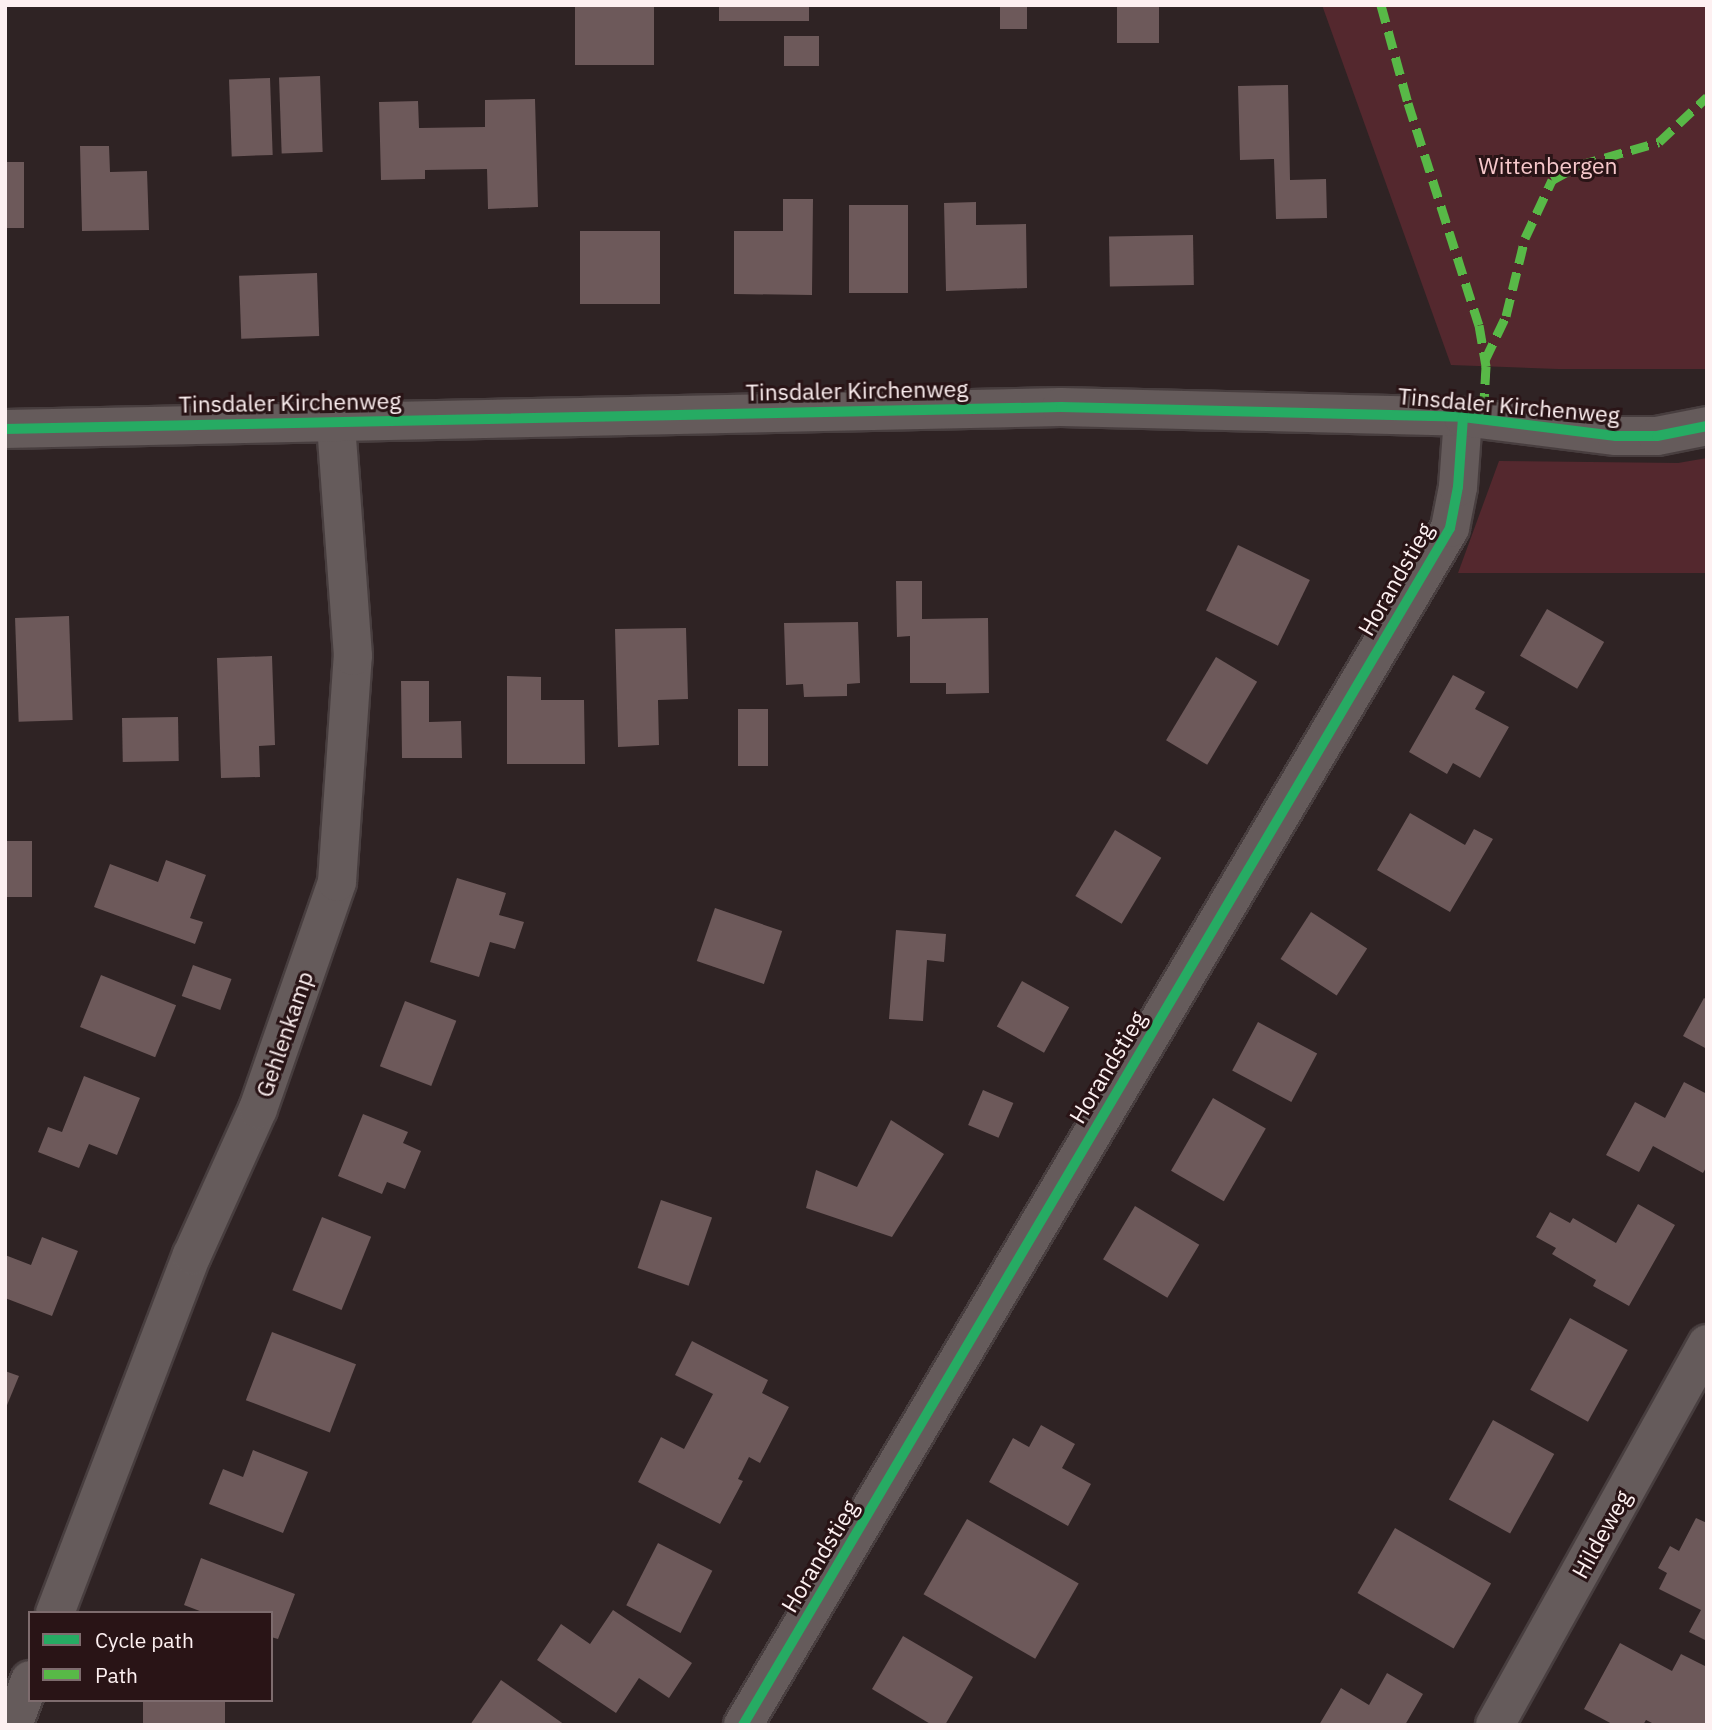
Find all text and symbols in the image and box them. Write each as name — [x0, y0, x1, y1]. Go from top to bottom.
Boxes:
park label: Wittenbergen — [1478, 151, 1618, 179]
street label: Tinsdaler Kirchenweg — [745, 374, 969, 406]
street label: Tinsdaler Kirchenweg — [1397, 382, 1621, 428]
street label: Tinsdaler Kirchenweg — [178, 386, 402, 418]
street label: Horandstieg — [1352, 518, 1438, 640]
street label: Gehlenkamp — [250, 967, 318, 1101]
street label: Horandstieg — [1063, 1006, 1151, 1128]
street label: Hildeweg — [1566, 1485, 1636, 1583]
street label: Horandstieg — [775, 1495, 863, 1617]
legend — [28, 1611, 273, 1702]
text: Cycle path — [95, 1626, 194, 1654]
text: Path — [95, 1661, 138, 1689]

